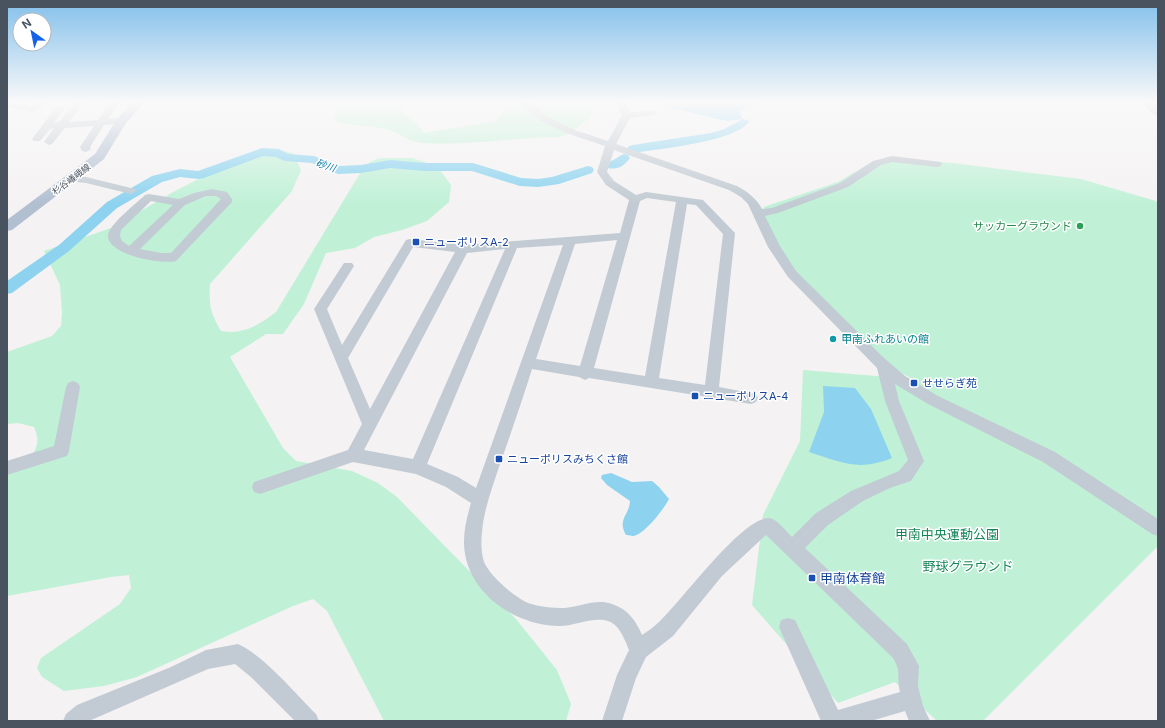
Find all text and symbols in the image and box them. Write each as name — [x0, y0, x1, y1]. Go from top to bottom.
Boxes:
north arrow — [12, 12, 52, 52]
text: N — [19, 15, 34, 32]
water label: 砂川 — [315, 156, 338, 174]
street label: 杉谷嶬峨線 — [50, 160, 93, 197]
place label: サッカーグラウンド — [973, 219, 1072, 233]
marker: サッカーグラウンド — [1075, 221, 1085, 231]
place label: ニューポリスA-2 — [424, 235, 509, 249]
marker: ニューポリスA-2 — [411, 237, 421, 247]
place label: 甲南ふれあいの館 — [841, 332, 929, 346]
marker: 甲南ふれあいの館 — [828, 334, 838, 344]
place label: せせらぎ苑 — [922, 376, 977, 390]
marker: せせらぎ苑 — [909, 378, 919, 388]
place label: ニューポリスA-4 — [703, 389, 788, 403]
marker: ニューポリスA-4 — [690, 391, 700, 401]
place label: ニューポリスみちくさ館 — [507, 452, 628, 466]
marker: ニューポリスみちくさ館 — [494, 454, 504, 464]
park label: 甲南中央運動公園 — [895, 526, 999, 542]
park label: 野球グラウンド — [922, 558, 1014, 574]
place label: 甲南体育館 — [820, 570, 885, 586]
marker: 甲南体育館 — [807, 573, 817, 583]

